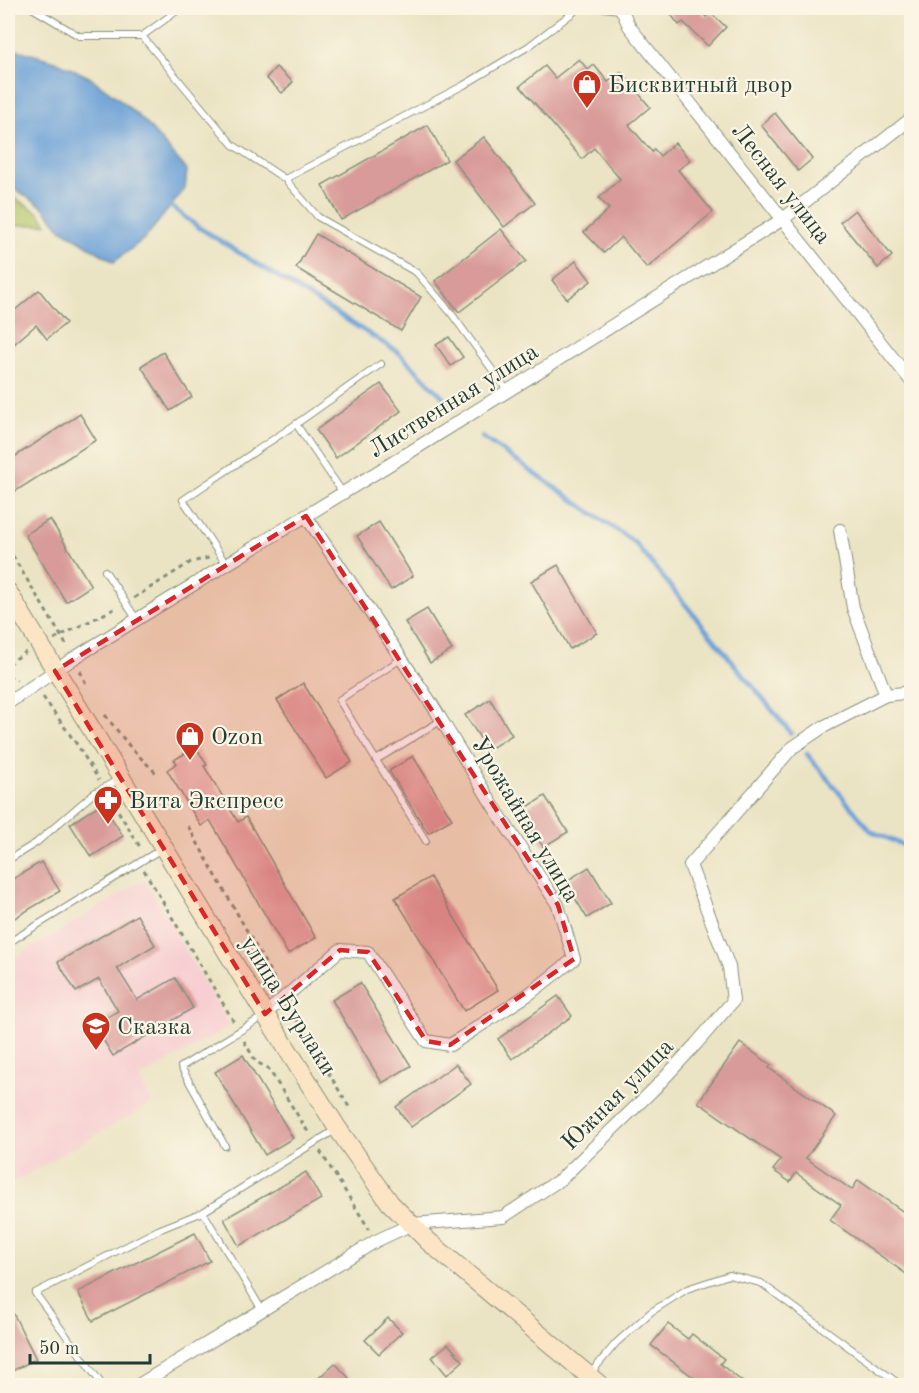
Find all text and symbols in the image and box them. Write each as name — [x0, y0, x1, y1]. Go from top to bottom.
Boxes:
shop icon: Бисквитный двор — [571, 68, 603, 110]
place label: Бисквитный двор — [608, 74, 792, 98]
street label: Лесная улица — [726, 119, 835, 249]
street label: Лиственная улица — [365, 340, 543, 463]
shop icon: Ozon — [174, 720, 206, 762]
place label: Ozon — [211, 726, 263, 750]
street label: Урожайная улица — [465, 733, 583, 907]
pharmacy icon: Вита Экспресс — [92, 784, 124, 826]
place label: Вита Экспресс — [129, 790, 284, 814]
street label: улица Бурлаки — [235, 932, 340, 1080]
school or university icon: Сказка — [80, 1010, 112, 1052]
place label: Сказка — [117, 1016, 191, 1040]
street label: Южная улица — [558, 1035, 679, 1156]
scale bar — [30, 1327, 150, 1365]
text: 50 m — [39, 1340, 79, 1358]

